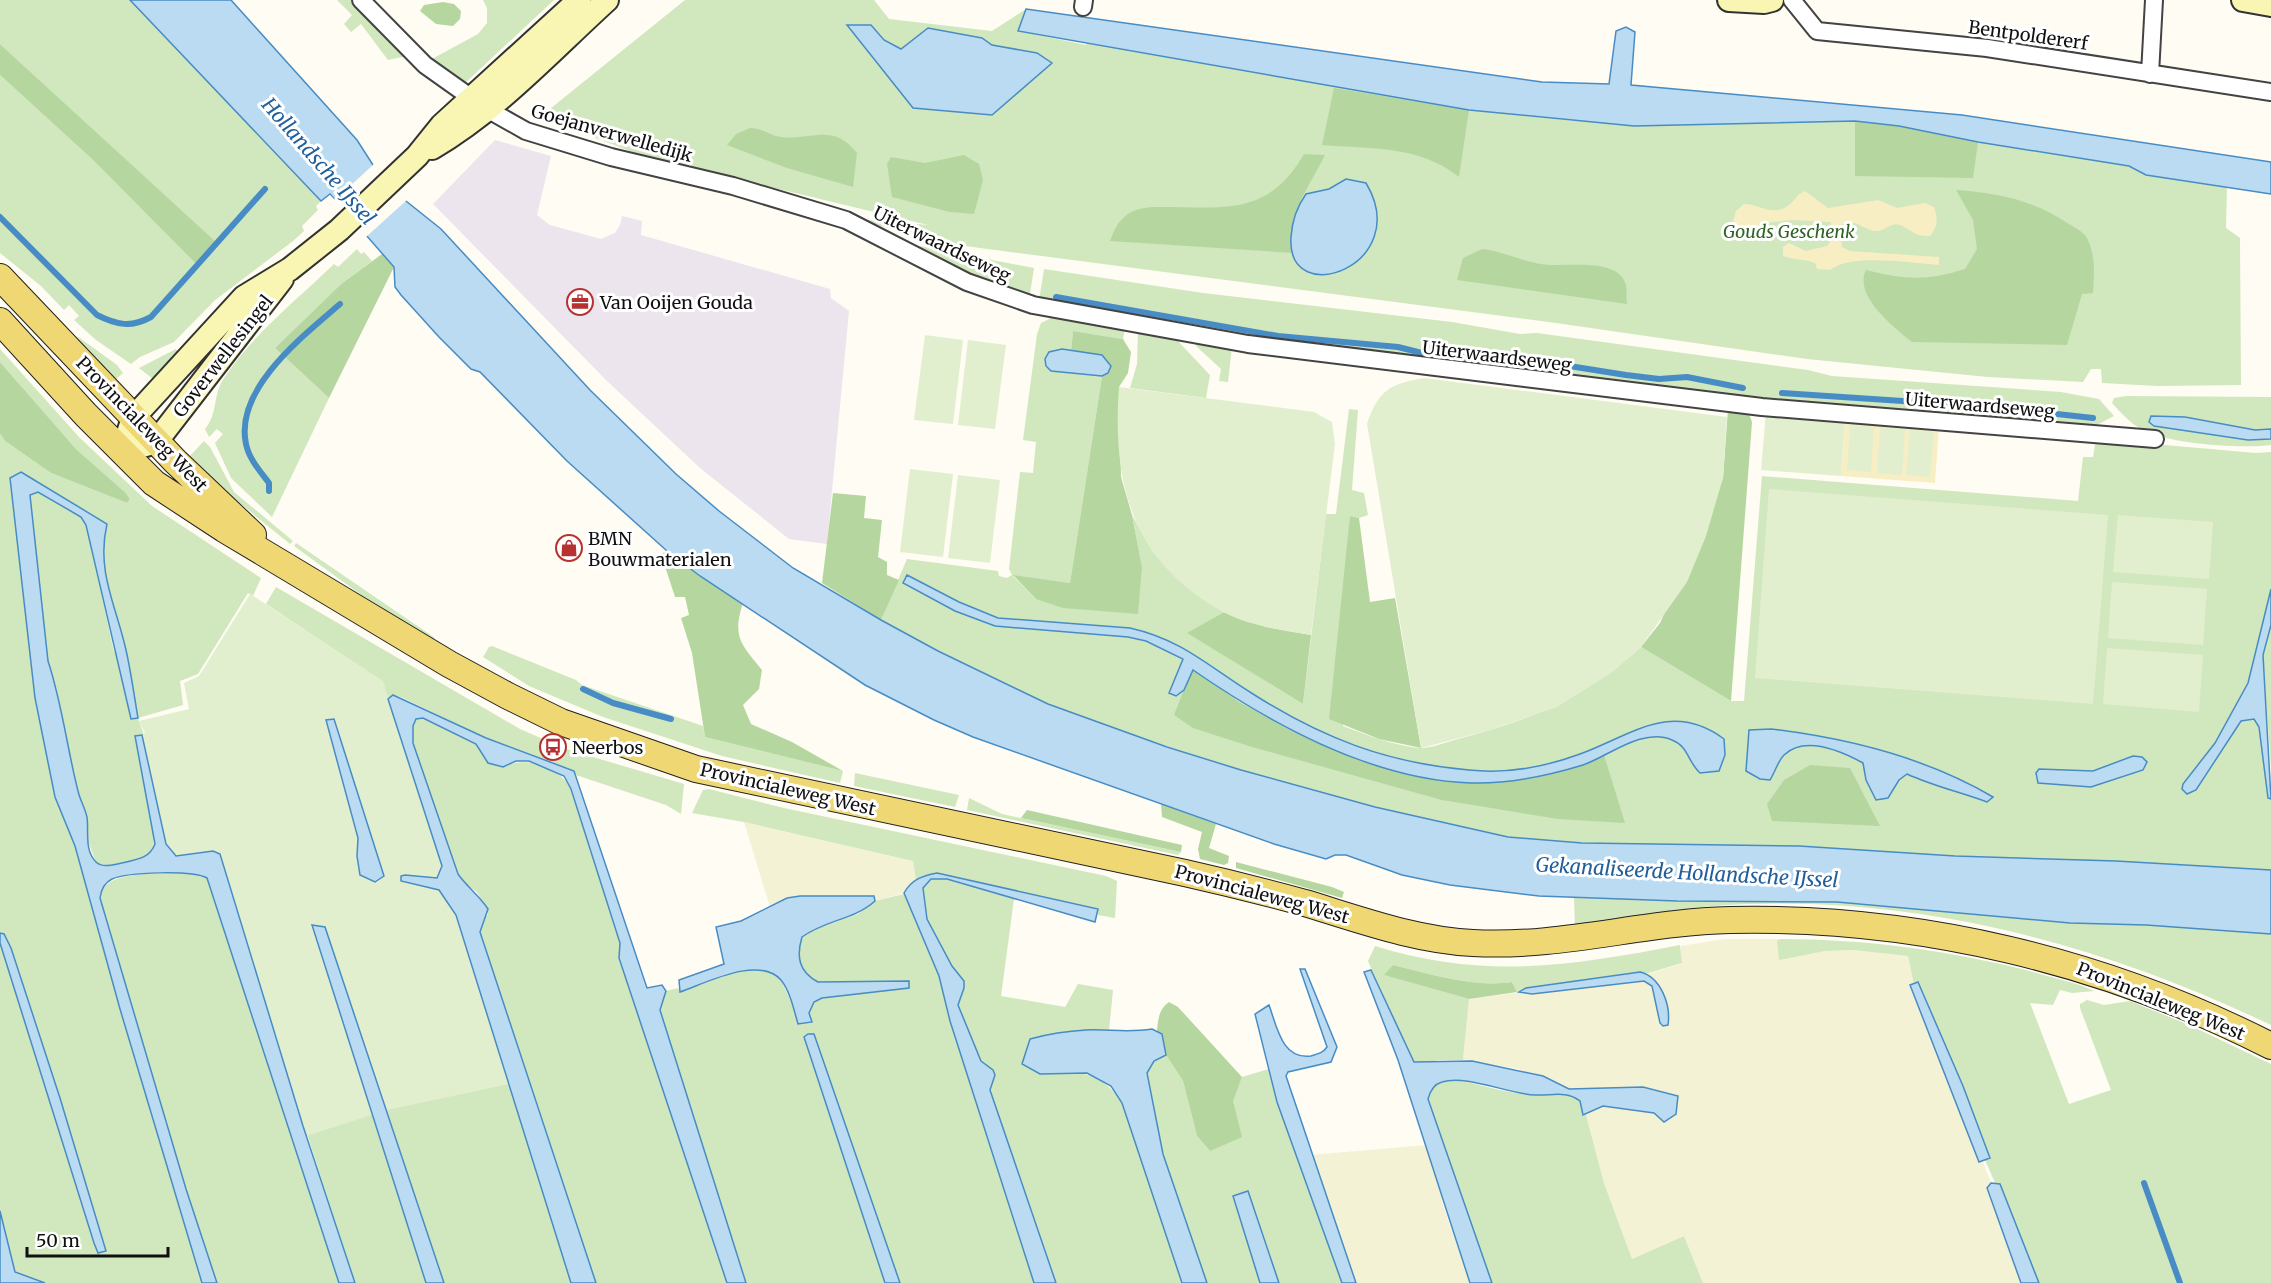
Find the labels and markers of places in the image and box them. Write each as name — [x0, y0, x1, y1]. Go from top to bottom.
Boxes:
office icon: Van Ooijen Gouda — [565, 287, 595, 317]
place label: Van Ooijen Gouda — [599, 291, 753, 314]
place label: BMN Bouwmaterialen — [588, 527, 732, 571]
shop icon: BMN Bouwmaterialen — [554, 533, 584, 563]
bus stop icon: Neerbos — [538, 732, 568, 762]
place label: Neerbos — [572, 736, 643, 759]

